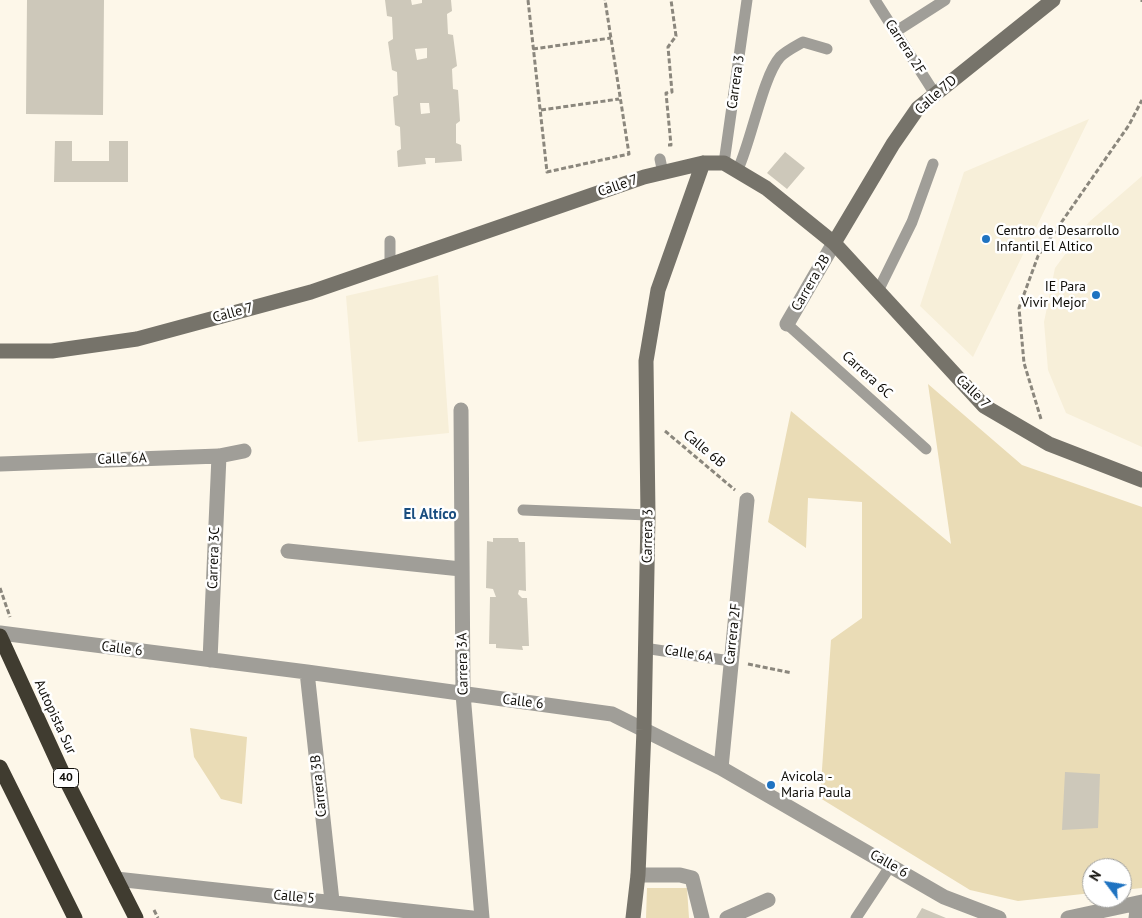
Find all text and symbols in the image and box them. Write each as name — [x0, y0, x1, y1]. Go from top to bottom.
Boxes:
street label: Carrera 2F — [881, 17, 929, 77]
street label: Carrera 3 — [724, 54, 748, 110]
street label: Calle 7D — [912, 72, 960, 118]
street label: Calle 7 — [596, 171, 640, 201]
place label: Centro de Desarrollo Infantil El Altico — [996, 223, 1119, 256]
marker: Centro de Desarrollo Infantil El Altico — [980, 233, 992, 245]
street label: Carrera 2B — [788, 252, 834, 314]
place label: IE Para Vivir Mejor — [1021, 279, 1086, 312]
marker: IE Para Vivir Mejor — [1090, 289, 1102, 301]
street label: Calle 7 — [211, 300, 255, 326]
street label: Carrera 6C — [838, 348, 896, 402]
street label: Calle 7 — [952, 372, 994, 412]
street label: Calle 6B — [680, 427, 728, 471]
street label: Calle 6A — [97, 450, 147, 468]
district label: El Altíco — [403, 506, 457, 524]
street label: Carrera 3 — [639, 509, 657, 563]
street label: Carrera 3C — [205, 527, 223, 589]
street label: Carrera 2F — [721, 602, 745, 666]
street label: Carrera 3A — [454, 633, 472, 695]
street label: Calle 6 — [100, 638, 144, 660]
street label: Calle 6A — [663, 642, 715, 666]
street label: Autopista Sur — [30, 677, 80, 757]
street label: Calle 6 — [501, 691, 545, 713]
street label: Carrera 3B — [307, 754, 331, 818]
road number: 40 — [54, 768, 78, 788]
place label: Avicola - Maria Paula — [781, 769, 851, 802]
marker: Avicola - Maria Paula — [765, 779, 777, 791]
street label: Calle 6 — [867, 846, 911, 882]
north arrow — [1082, 858, 1132, 908]
text: N — [1085, 867, 1105, 884]
street label: Calle 5 — [273, 887, 315, 907]

